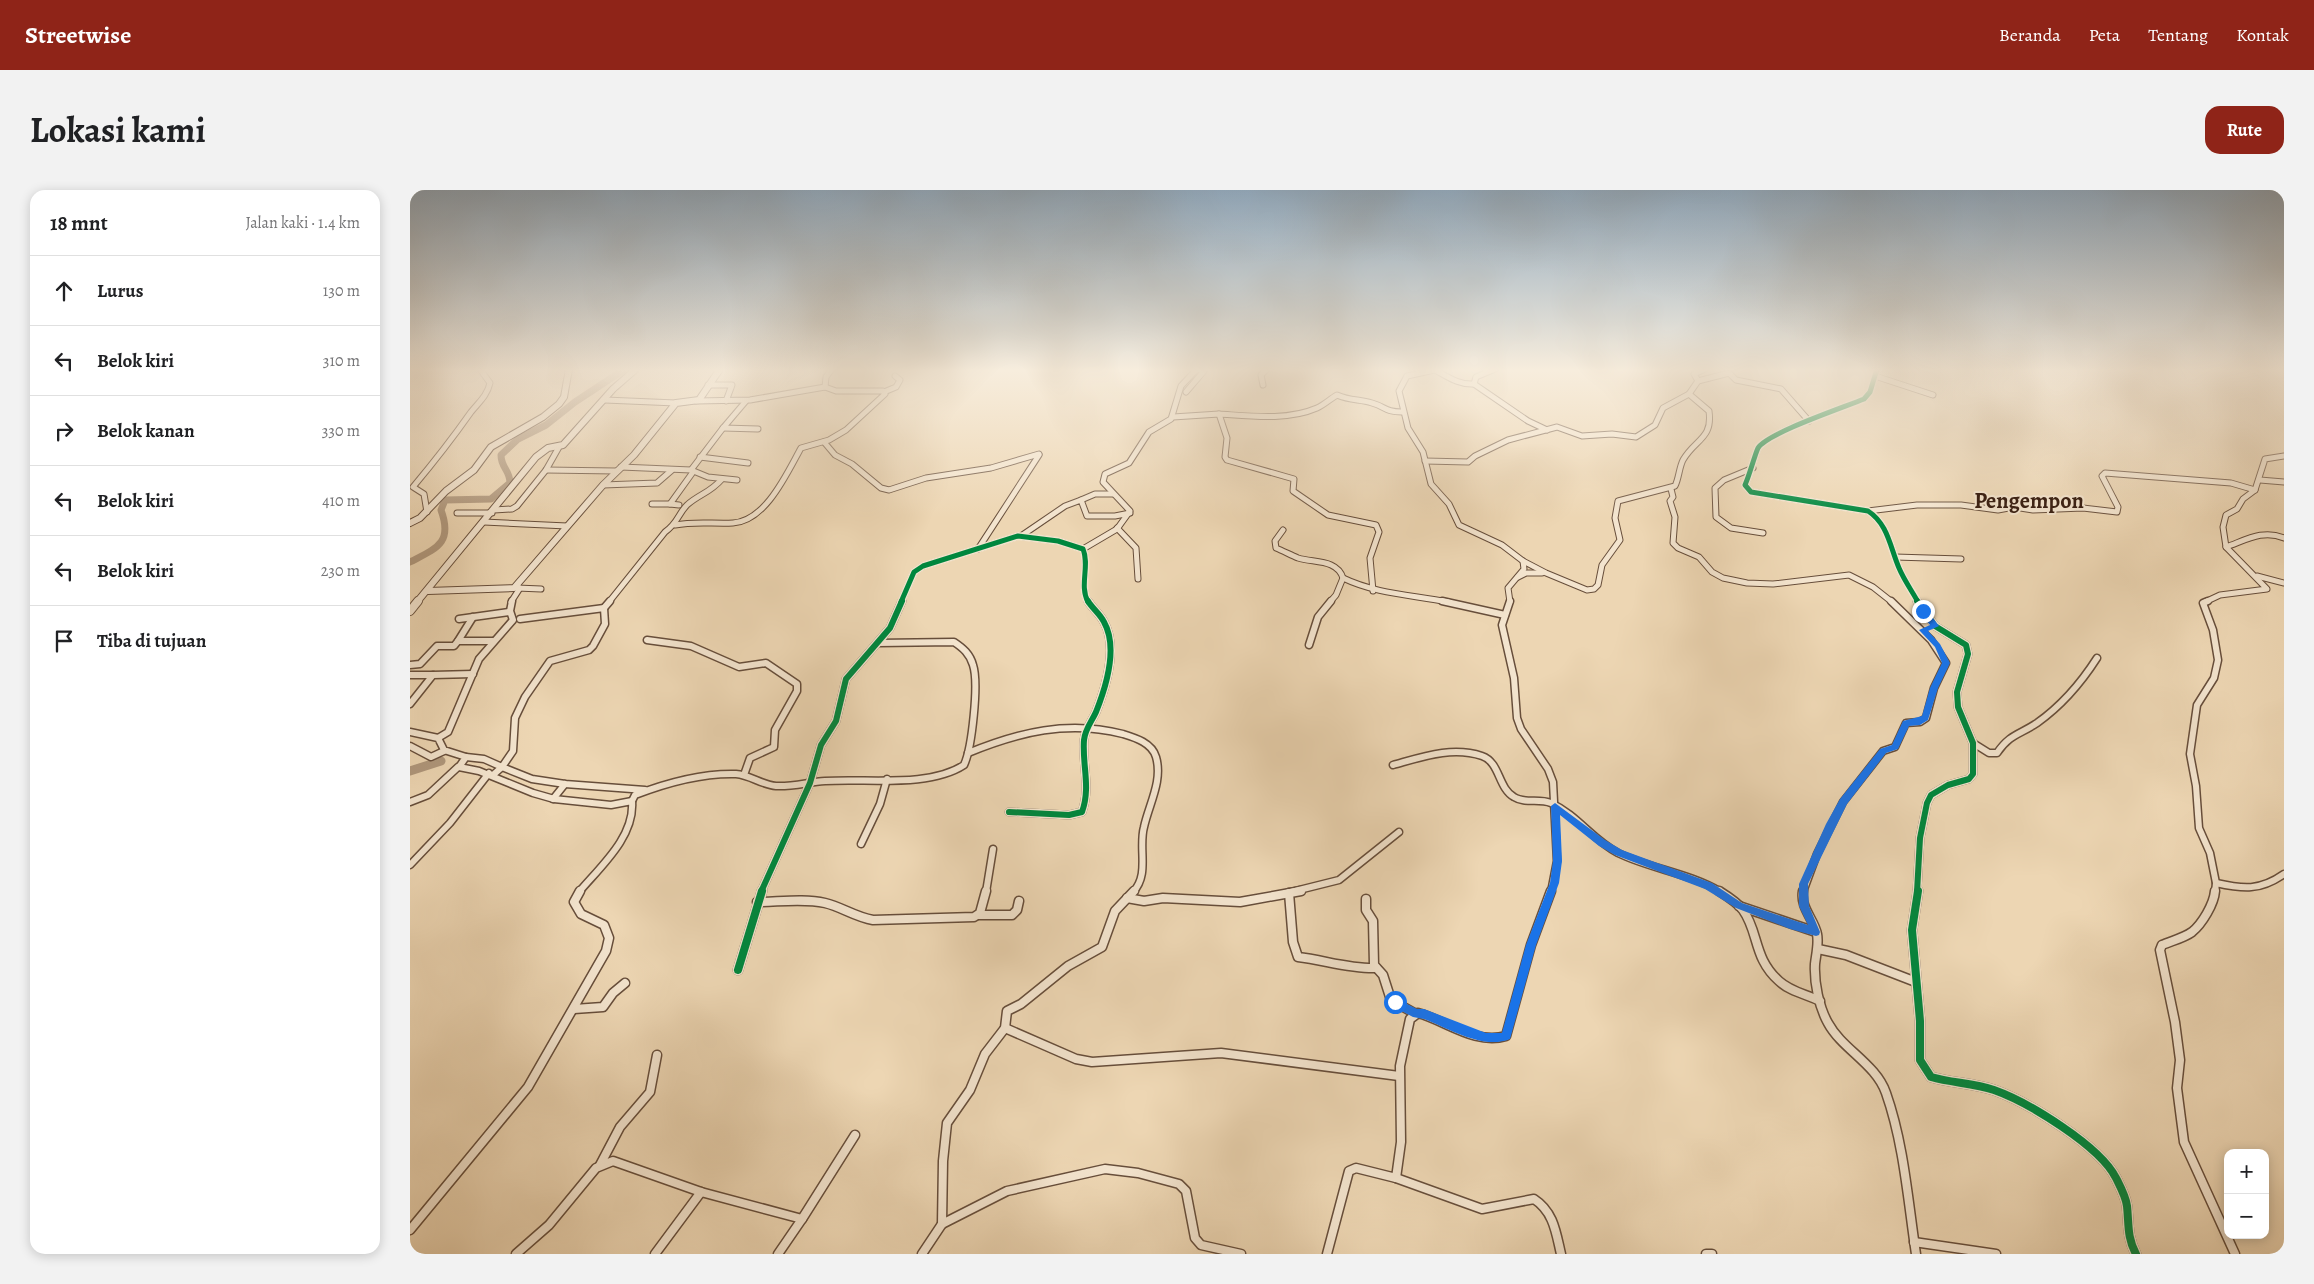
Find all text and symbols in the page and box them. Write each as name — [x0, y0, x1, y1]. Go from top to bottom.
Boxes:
text: Streetwise — [25, 19, 131, 51]
text: Beranda — [1999, 23, 2061, 47]
text: Peta — [2089, 23, 2120, 47]
text: Tentang — [2148, 23, 2208, 47]
text: Kontak — [2236, 23, 2289, 47]
text: Lokasi kami — [30, 106, 206, 154]
button: Rute — [2205, 106, 2284, 154]
text: 18 mnt — [50, 209, 108, 237]
text: Jalan kaki · 1.4 km — [245, 212, 360, 234]
icon: ahead — [50, 277, 78, 305]
text: Lurus — [97, 278, 143, 304]
text: 130 m — [323, 280, 360, 302]
icon: left — [50, 347, 78, 375]
text: Belok kiri — [97, 348, 174, 374]
text: 310 m — [323, 350, 360, 372]
icon: right — [50, 417, 78, 445]
text: Belok kanan — [97, 418, 195, 444]
text: 330 m — [322, 420, 360, 442]
district label: Pengempon — [1974, 486, 2084, 516]
icon: left — [50, 487, 78, 515]
text: Belok kiri — [97, 488, 174, 514]
text: 410 m — [322, 490, 360, 512]
icon: left — [50, 557, 78, 585]
text: Belok kiri — [97, 558, 174, 584]
text: 230 m — [321, 560, 360, 582]
route end — [1912, 600, 1935, 623]
icon: arrive — [50, 627, 78, 655]
text: Tiba di tujuan — [97, 628, 206, 654]
route start — [1384, 991, 1407, 1014]
map controls — [2224, 1149, 2269, 1239]
button: + — [2224, 1149, 2269, 1194]
button: − — [2224, 1194, 2269, 1239]

